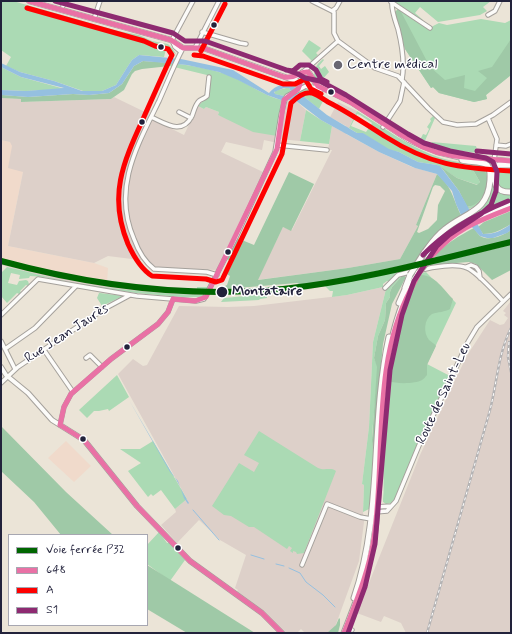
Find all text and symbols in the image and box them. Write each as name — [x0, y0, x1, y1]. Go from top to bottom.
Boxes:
unlabelled marker — [209, 20, 219, 30]
unlabelled marker — [156, 42, 166, 52]
place label: Centre médical — [347, 57, 437, 73]
marker: Centre médical — [332, 59, 344, 71]
unlabelled marker — [326, 87, 336, 97]
unlabelled marker — [137, 117, 147, 127]
unlabelled marker — [223, 247, 233, 257]
place label: Montataire — [232, 284, 302, 300]
marker: Montataire — [215, 285, 229, 299]
street label: Rue Jean Jaurès — [22, 301, 112, 367]
street label: Route de Saint-Leu — [413, 340, 475, 448]
unlabelled marker — [122, 342, 132, 352]
unlabelled marker — [78, 434, 88, 444]
legend — [8, 534, 148, 626]
text: Voie ferrée P32 — [46, 542, 125, 558]
unlabelled marker — [173, 543, 183, 553]
text: 648 — [46, 562, 66, 578]
text: A — [46, 582, 54, 598]
text: S1 — [46, 602, 58, 618]

